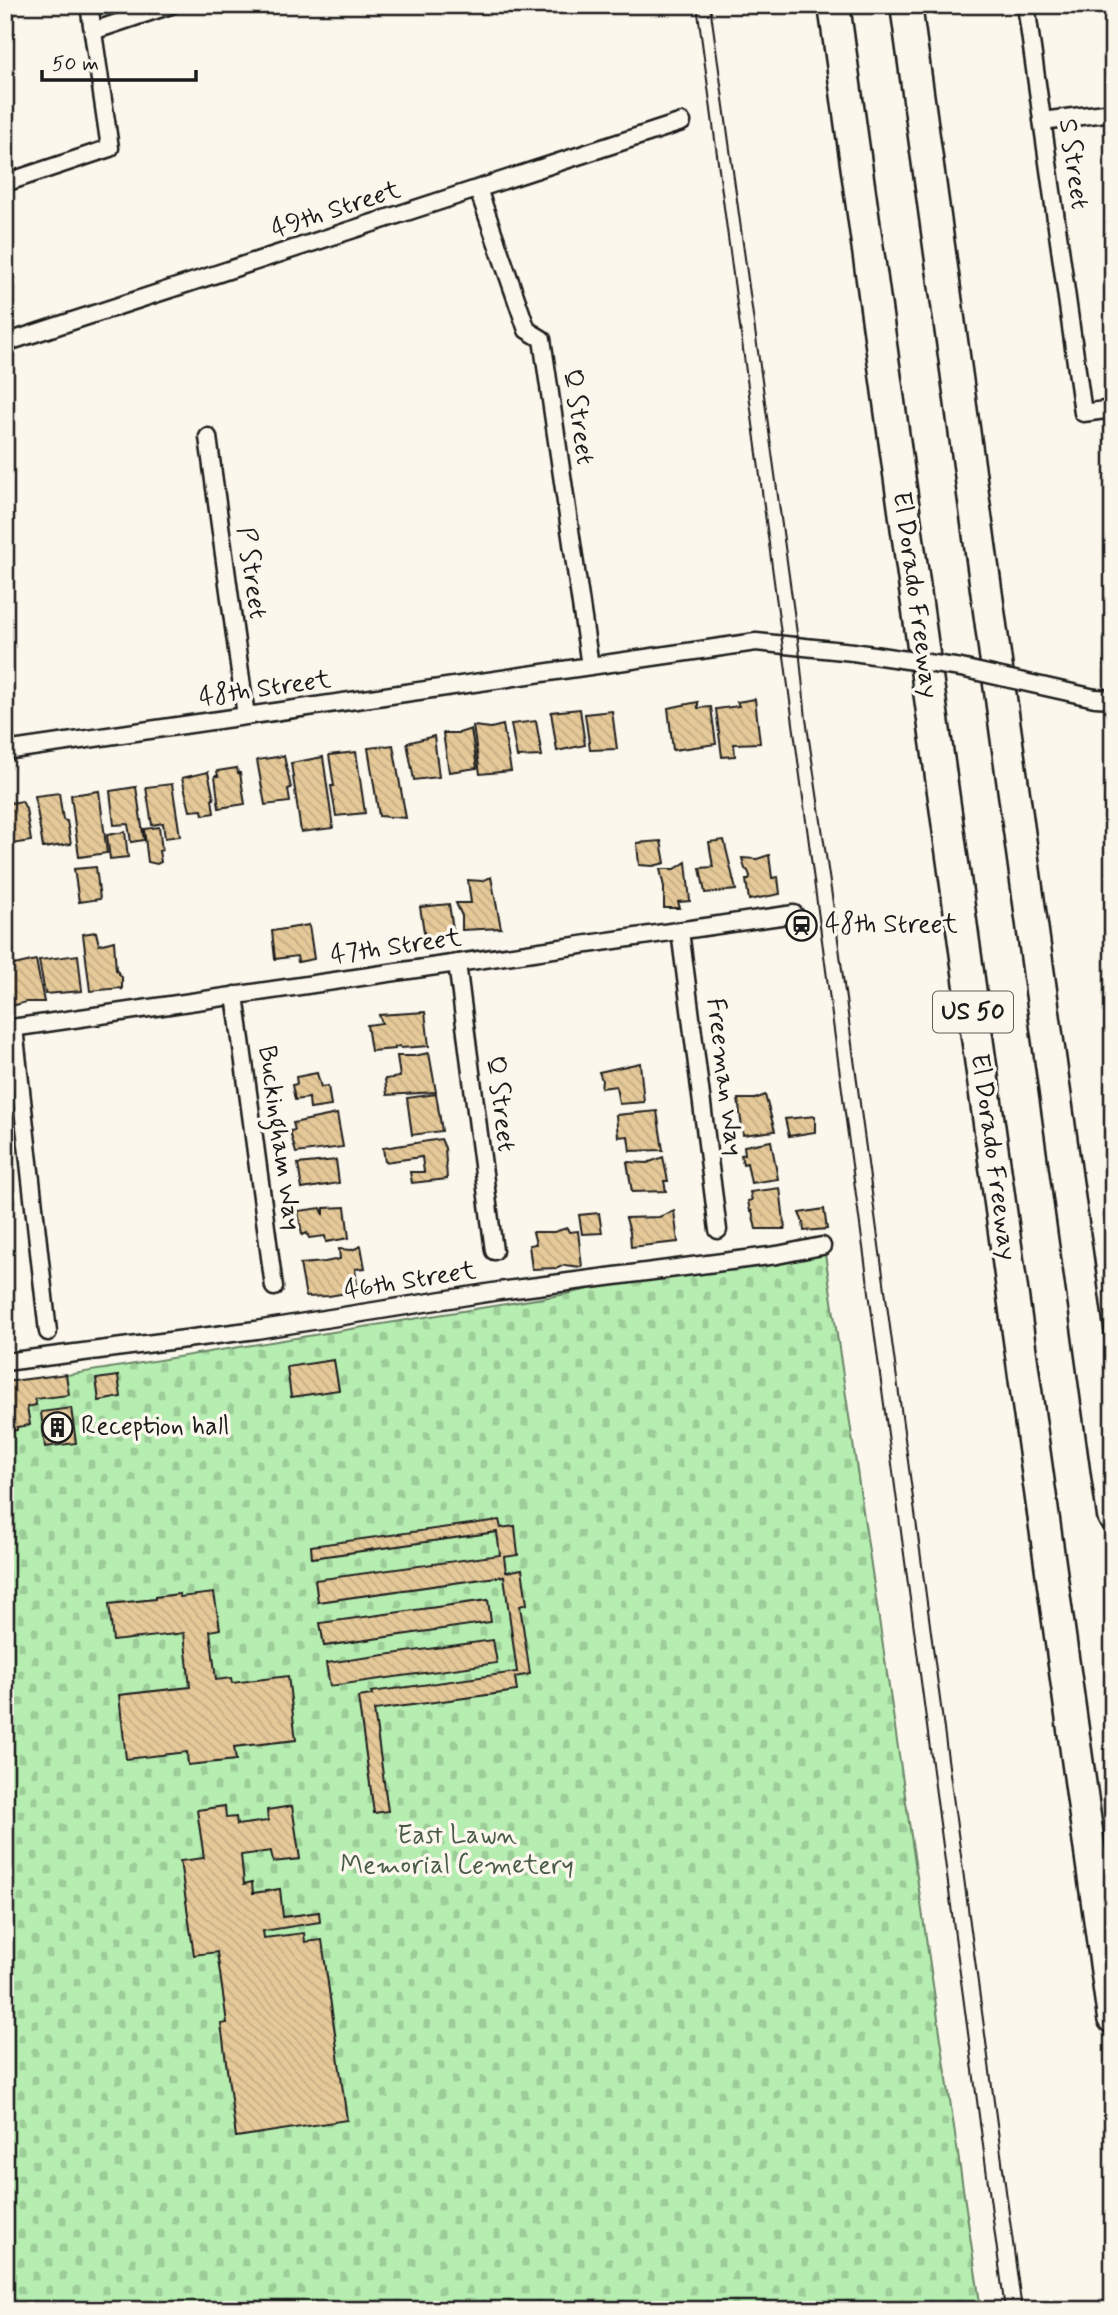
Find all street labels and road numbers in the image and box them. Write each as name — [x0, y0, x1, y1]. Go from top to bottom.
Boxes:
street label: S Street — [1050, 116, 1096, 212]
street label: 49th Street — [267, 173, 405, 247]
street label: Q Street — [554, 367, 602, 467]
street label: El Dorado Freeway — [884, 489, 946, 701]
street label: P Street — [228, 525, 274, 621]
street label: 48th Street — [197, 663, 333, 715]
street label: 47th Street — [328, 921, 464, 973]
road number: US 50 — [933, 992, 1013, 1032]
street label: Freeman Way — [697, 996, 751, 1158]
street label: Buckingham Way — [246, 1043, 309, 1233]
street label: El Dorado Freeway — [962, 1051, 1024, 1263]
street label: Q Street — [477, 1054, 523, 1154]
street label: 46th Street — [342, 1254, 478, 1308]

